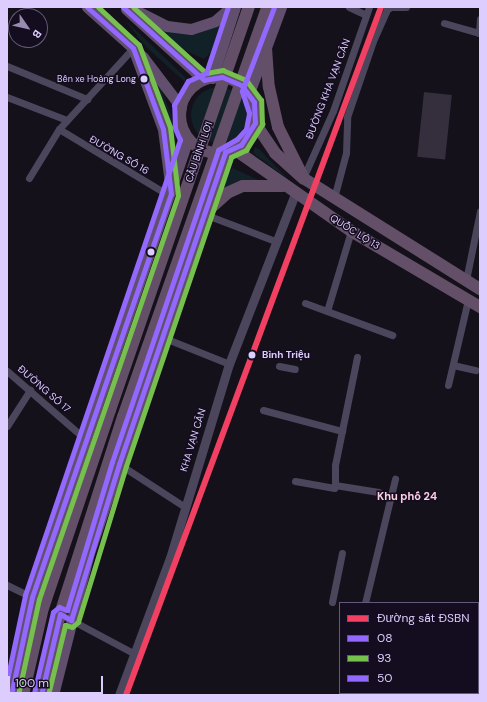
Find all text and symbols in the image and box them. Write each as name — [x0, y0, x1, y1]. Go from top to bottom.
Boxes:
north arrow — [8, 8, 48, 48]
text: B — [29, 27, 45, 41]
street label: ĐƯỜNG KHA VẠN CÂN — [303, 37, 353, 141]
place label: Bến xe Hoàng Long — [57, 74, 136, 84]
marker: Bến xe Hoàng Long — [139, 74, 149, 84]
street label: CẦU BÌNH LỢI — [183, 120, 215, 184]
street label: ĐƯỜNG SỐ 16 — [87, 133, 151, 177]
street label: QUỐC LỘ 13 — [328, 212, 382, 252]
unlabelled marker — [146, 247, 156, 257]
marker: Bình Triệu — [245, 348, 259, 362]
place label: Bình Triệu — [262, 349, 310, 361]
street label: ĐƯỜNG SỐ 17 — [15, 363, 73, 415]
street label: KHA VẠN CÂN — [178, 407, 208, 473]
district label: Khu phố 24 — [377, 489, 437, 503]
legend — [339, 602, 479, 694]
text: Đường sắt ĐSBN — [377, 610, 469, 626]
text: 08 — [377, 630, 393, 646]
text: 93 — [377, 650, 391, 666]
scale bar — [10, 668, 105, 694]
text: 50 — [377, 670, 393, 686]
text: 100 m — [15, 675, 49, 691]

